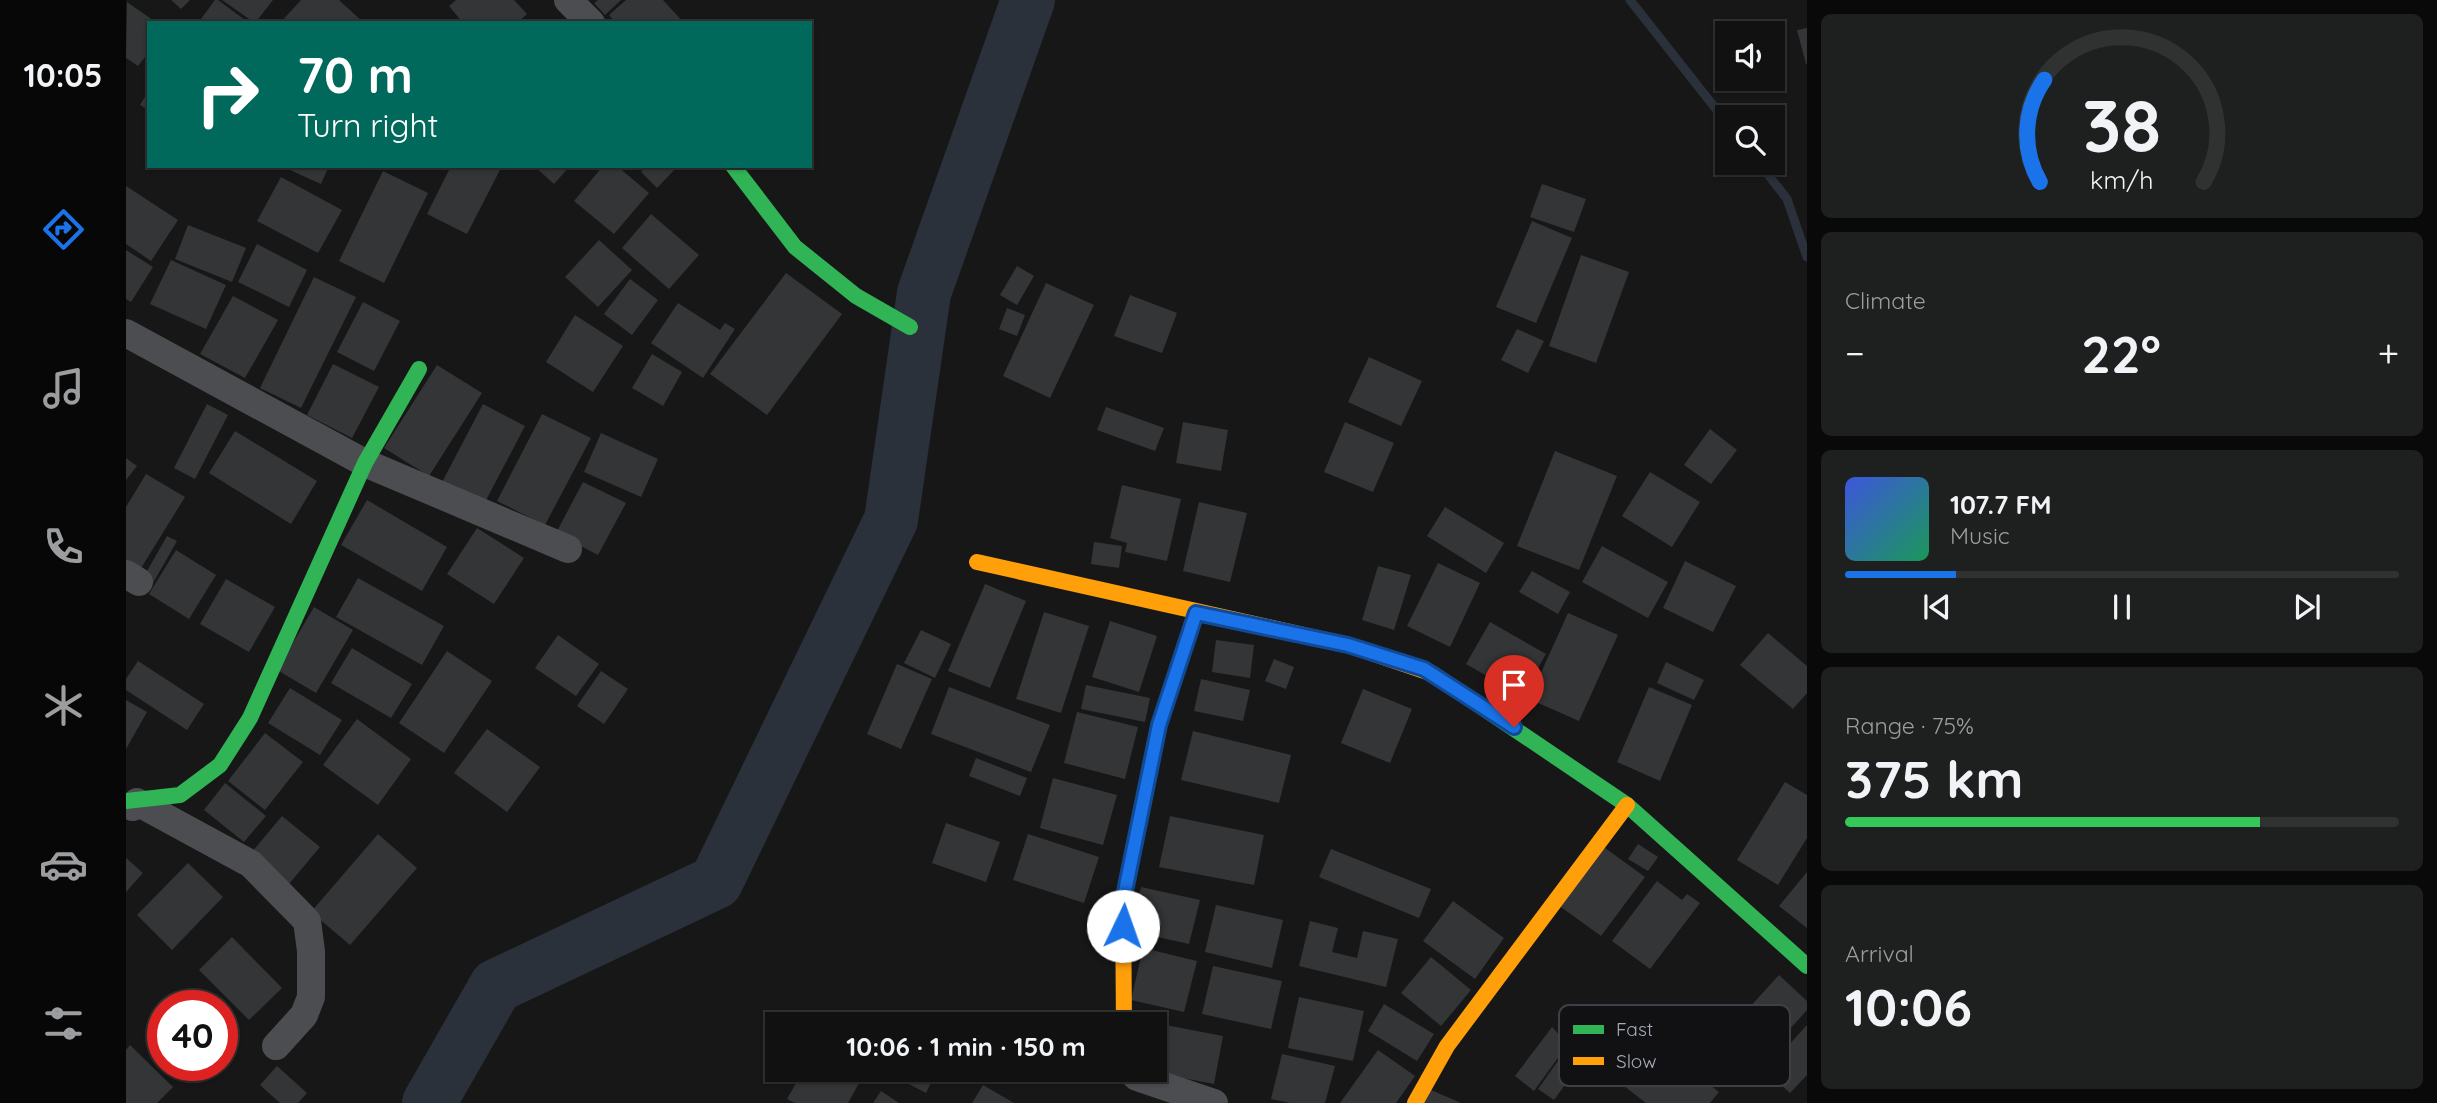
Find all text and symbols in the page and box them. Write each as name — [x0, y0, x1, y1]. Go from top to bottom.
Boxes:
map controls — [1715, 21, 1785, 175]
button: sound — [1715, 21, 1785, 91]
text: 70 m — [297, 44, 413, 105]
icon: right — [182, 49, 273, 140]
text: 10:05 — [24, 55, 102, 95]
text: 38 — [2083, 79, 2162, 170]
text: Turn right — [297, 105, 438, 145]
button: search — [1715, 105, 1785, 175]
text: km/h — [2090, 164, 2154, 195]
icon: directions — [39, 205, 88, 254]
text: Climate — [1845, 286, 1926, 315]
text: 22° — [2081, 321, 2161, 386]
text: − — [1845, 329, 1865, 377]
text: + — [2378, 329, 2399, 377]
icon: music — [39, 364, 88, 413]
text: 107.7 FM — [1950, 488, 2051, 521]
text: Music — [1950, 521, 2010, 550]
icon: phone — [39, 522, 88, 571]
icon: previous — [1918, 588, 1956, 626]
icon: pause — [2103, 588, 2141, 626]
icon: next — [2288, 588, 2326, 626]
pin — [1484, 655, 1544, 727]
icon: arrive — [1495, 666, 1533, 704]
icon: climate — [39, 681, 88, 730]
text: Range · 75% — [1845, 711, 1974, 740]
text: 375 km — [1845, 746, 2024, 811]
icon: car — [39, 840, 88, 889]
position arrow — [1086, 889, 1160, 963]
text: Arrival — [1845, 939, 1914, 968]
text: 10:06 — [1845, 974, 1972, 1039]
speed limit sign: 40 — [147, 990, 238, 1081]
icon: filters — [39, 999, 88, 1048]
legend — [1559, 1005, 1790, 1086]
text: Fast — [1616, 1017, 1653, 1041]
text: 10:06 · 1 min · 150 m — [846, 1030, 1086, 1063]
text: Slow — [1616, 1049, 1657, 1073]

